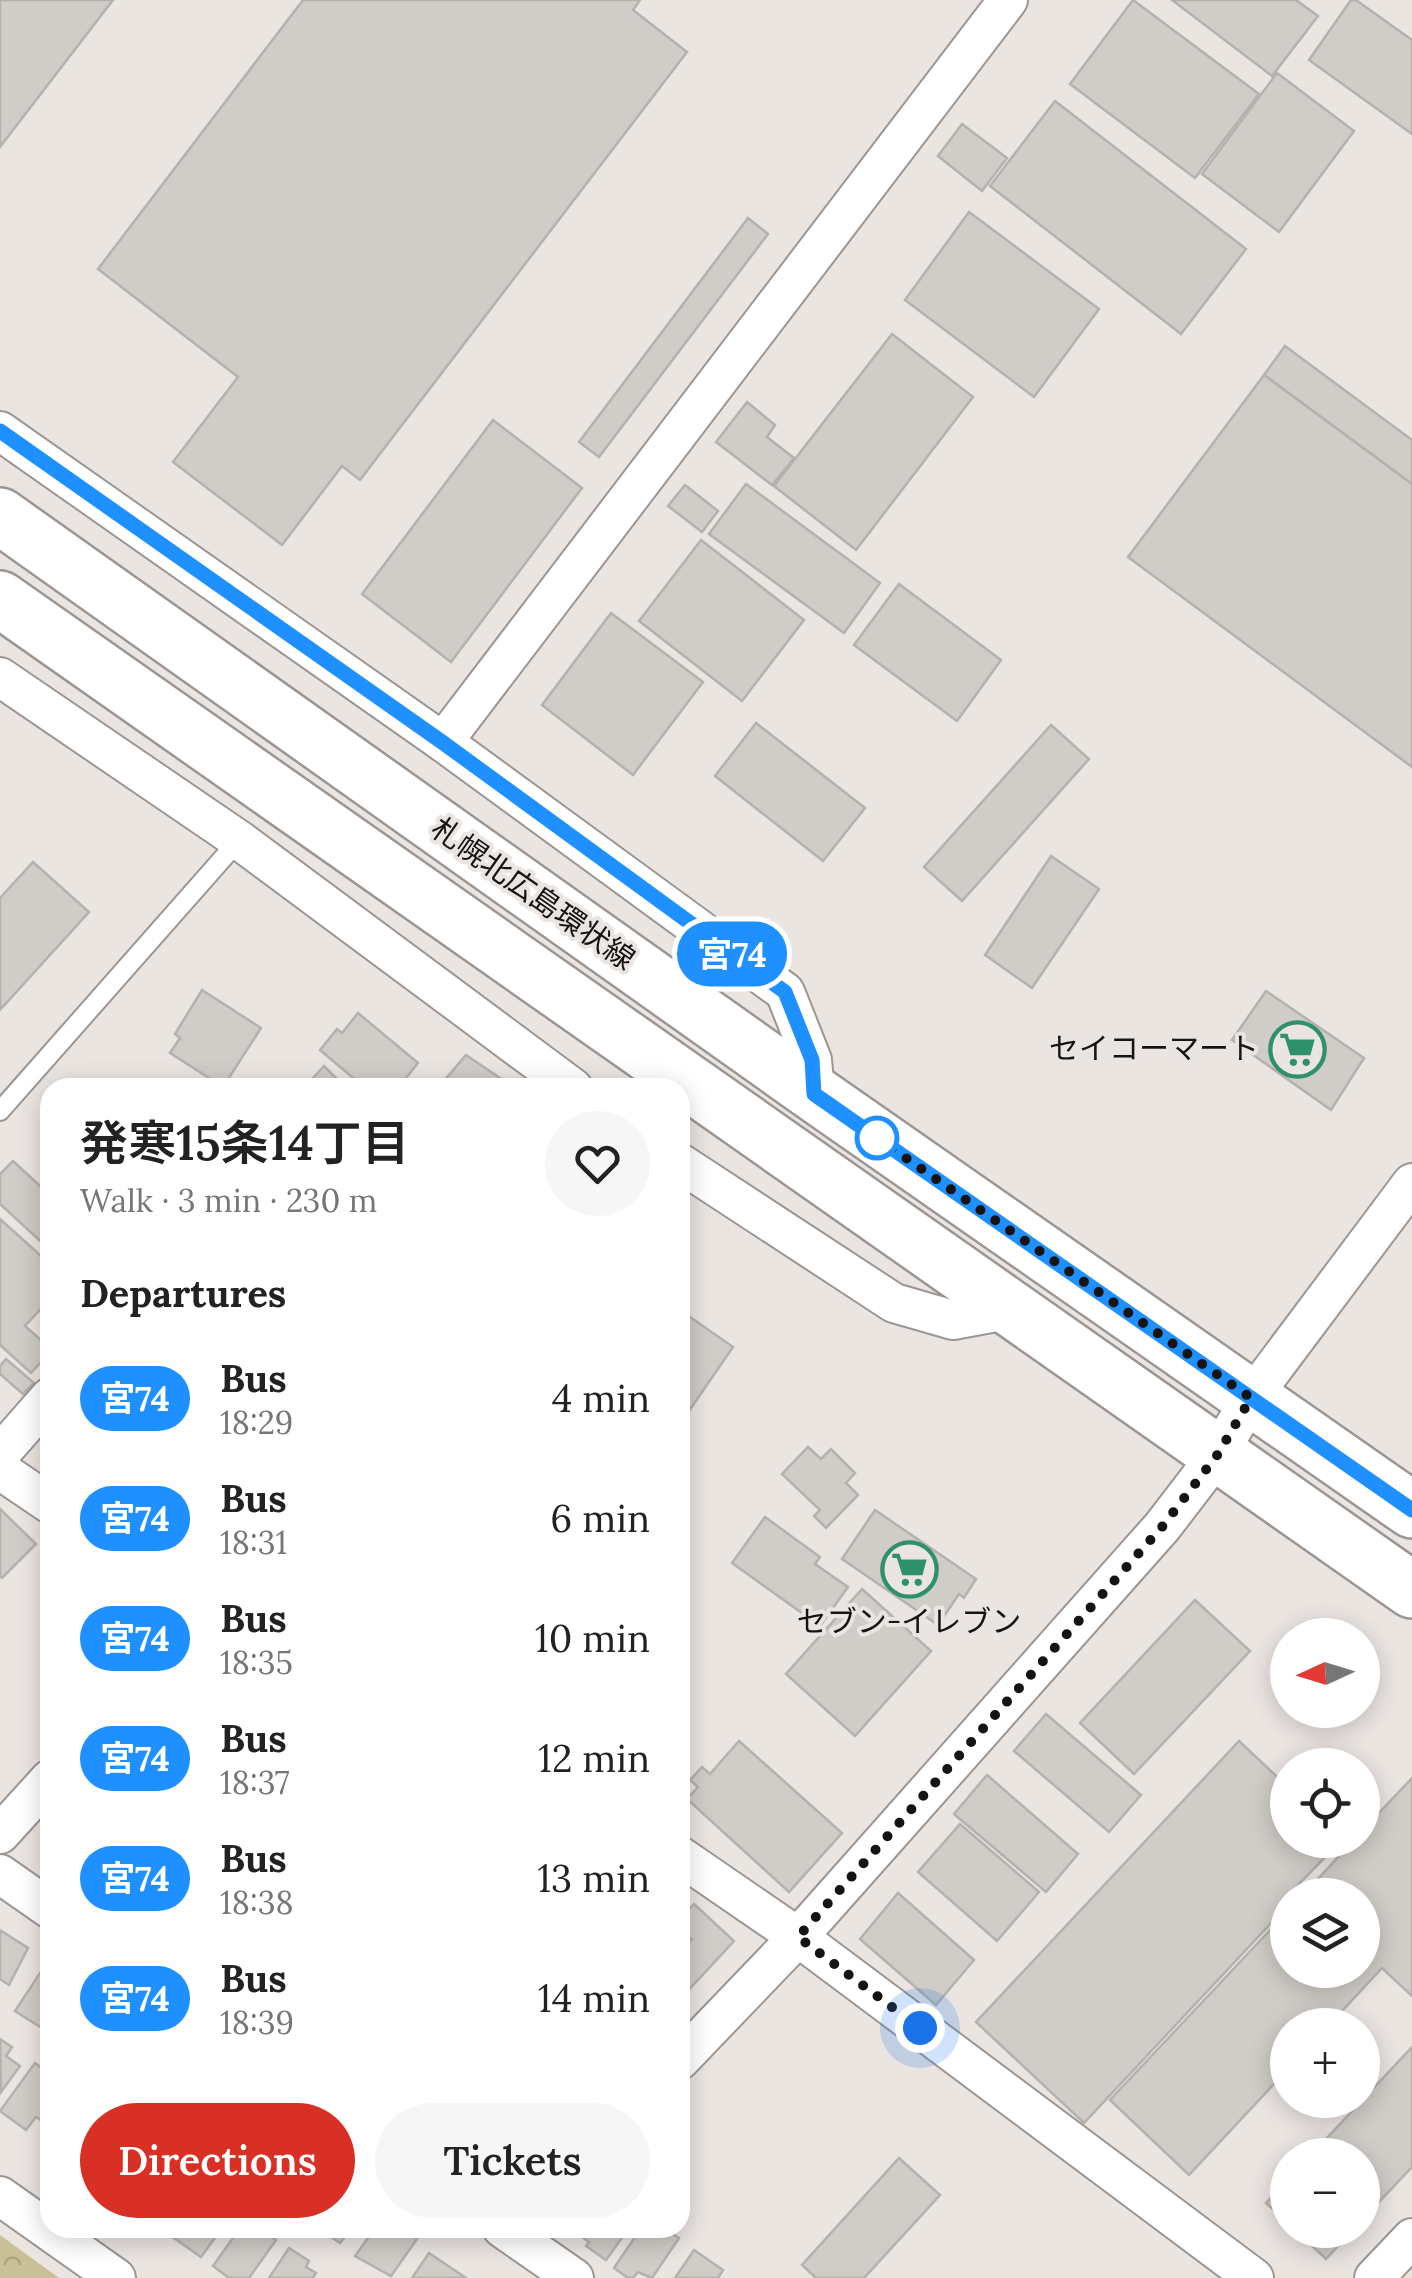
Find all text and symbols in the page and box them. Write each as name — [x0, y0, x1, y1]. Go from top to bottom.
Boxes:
street label: 札幌北広島環状線 — [424, 809, 643, 978]
line badge: 宮74 — [674, 922, 790, 986]
text: 宮74 — [697, 932, 767, 977]
supermarket icon: セイコーマート — [1268, 1019, 1328, 1079]
place label: セイコーマート — [1049, 1029, 1259, 1067]
button: heart — [545, 1111, 650, 1216]
text: 発寒15条14丁目 — [80, 1112, 410, 1173]
unlabelled marker — [856, 1117, 898, 1159]
text: Walk · 3 min · 230 m — [80, 1180, 377, 1221]
text: Departures — [80, 1269, 286, 1317]
text: Bus — [220, 1354, 287, 1402]
text: 4 min — [552, 1374, 650, 1422]
text: 宮74 — [100, 1376, 170, 1421]
text: 18:29 — [220, 1402, 293, 1443]
text: Bus — [220, 1474, 287, 1522]
text: 6 min — [550, 1494, 650, 1542]
text: 宮74 — [100, 1496, 170, 1541]
text: 18:31 — [220, 1522, 287, 1563]
supermarket icon: セブン-イレブン — [879, 1539, 939, 1599]
text: Bus — [220, 1594, 287, 1642]
place label: セブン-イレブン — [797, 1602, 1021, 1640]
text: 10 min — [535, 1614, 650, 1662]
text: 宮74 — [100, 1616, 170, 1661]
north arrow — [1270, 1618, 1380, 1728]
map controls — [1270, 1618, 1380, 2248]
text: 18:35 — [220, 1642, 293, 1683]
text: Bus — [220, 1714, 287, 1762]
text: 12 min — [538, 1734, 650, 1782]
text: 宮74 — [100, 1736, 170, 1781]
button: locate — [1270, 1748, 1380, 1858]
text: 18:37 — [220, 1762, 289, 1803]
text: Bus — [220, 1834, 287, 1882]
text: 13 min — [537, 1854, 650, 1902]
text: 宮74 — [100, 1856, 170, 1901]
button: layers — [1270, 1878, 1380, 1988]
text: 18:38 — [220, 1882, 293, 1923]
text: Bus — [220, 1954, 287, 2002]
text: 14 min — [538, 1974, 650, 2022]
text: 宮74 — [100, 1976, 170, 2021]
text: 18:39 — [220, 2002, 294, 2043]
your location — [895, 2003, 945, 2053]
button: + — [1270, 2008, 1380, 2118]
button: Directions — [80, 2103, 355, 2218]
button: Tickets — [375, 2103, 650, 2218]
button: − — [1270, 2138, 1380, 2248]

